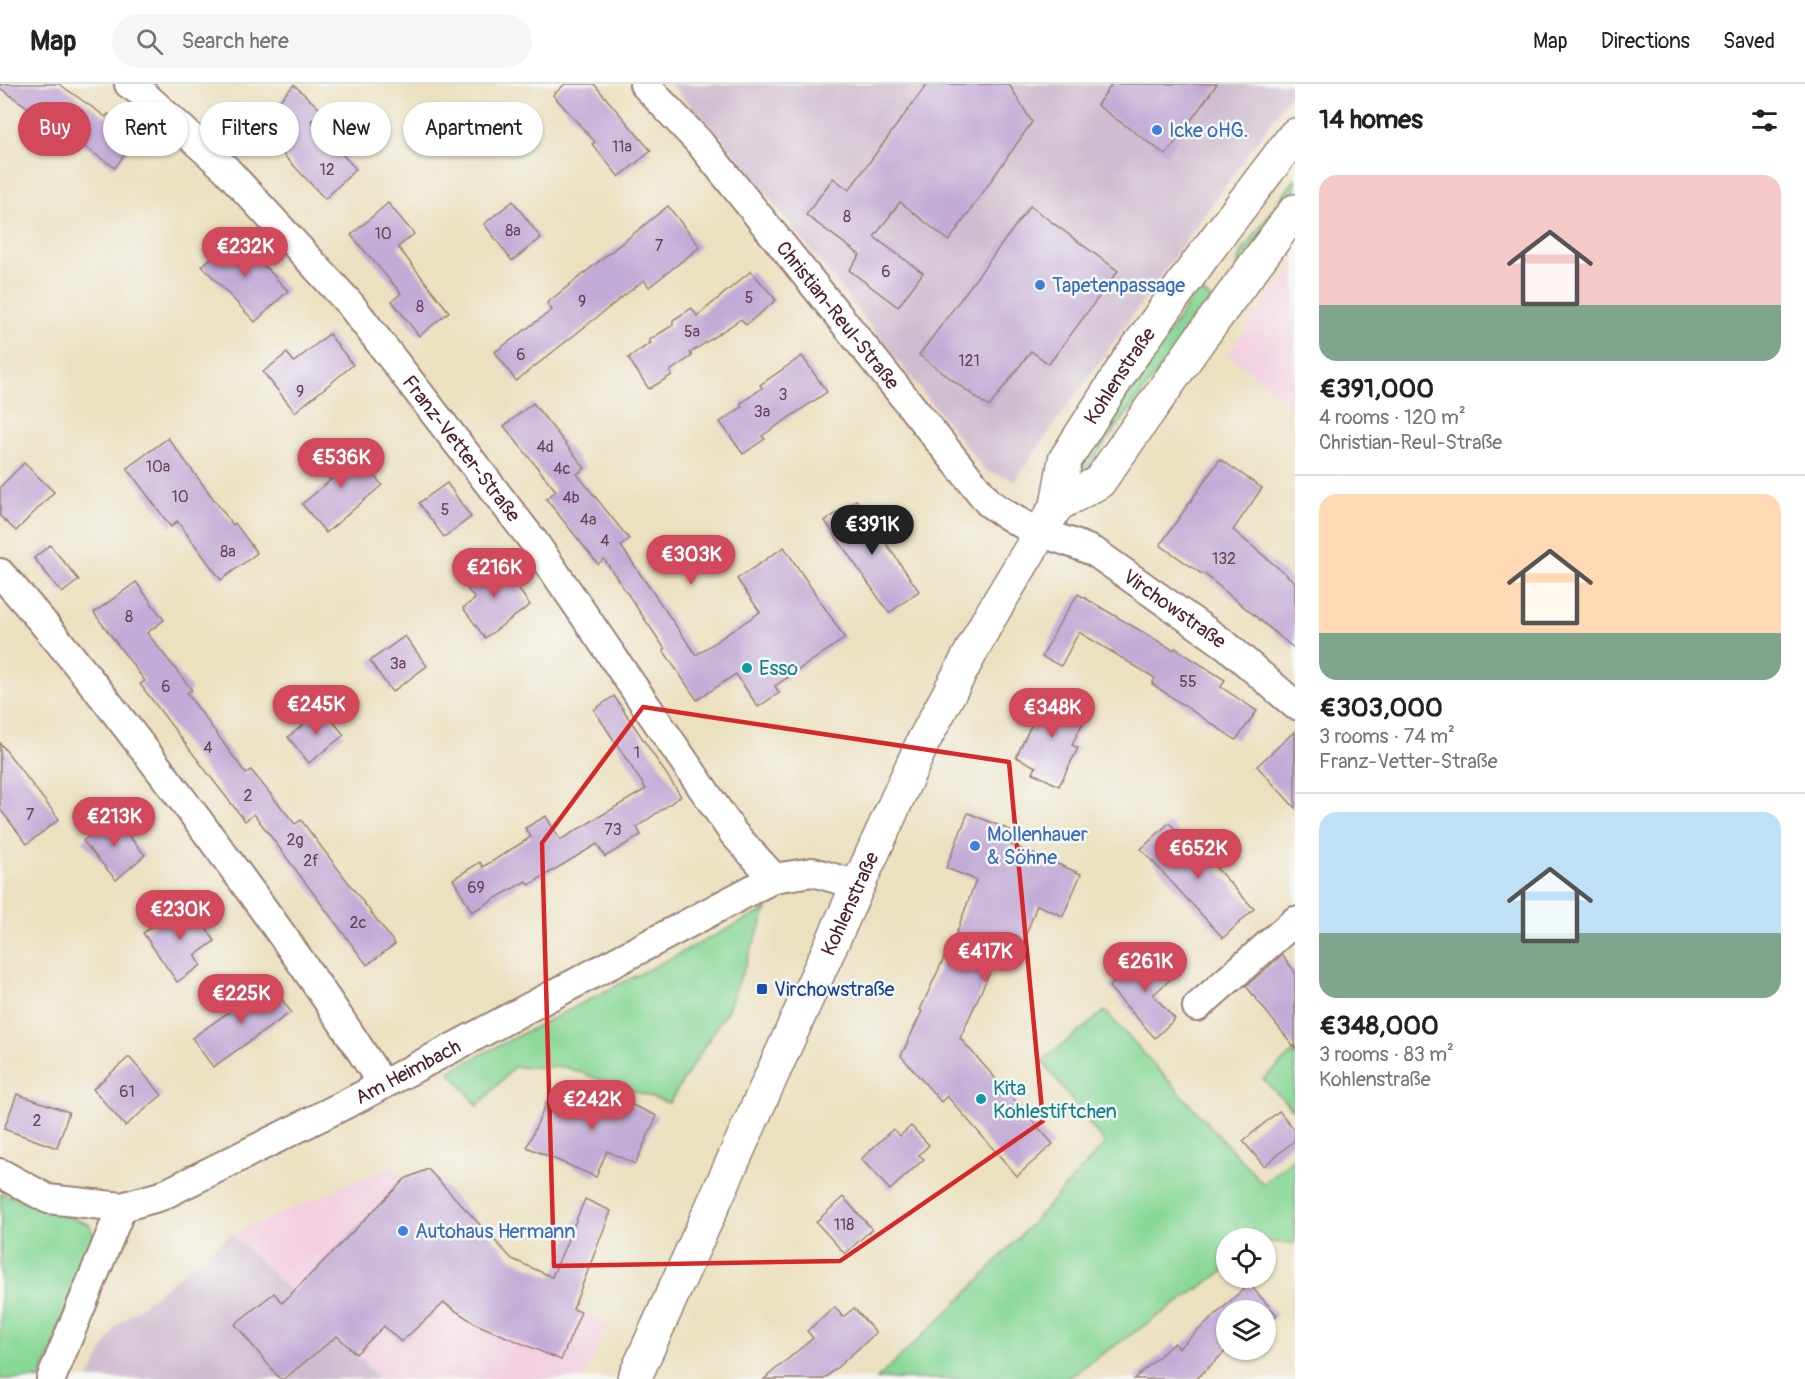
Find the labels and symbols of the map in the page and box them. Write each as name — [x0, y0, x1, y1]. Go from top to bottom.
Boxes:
place label: Icke oHG. — [1169, 118, 1248, 143]
marker: Icke oHG. — [1150, 123, 1164, 137]
house number: 11a — [612, 137, 632, 157]
house number: 12 — [319, 160, 335, 180]
house number: 8 — [843, 207, 851, 227]
house number: 8a — [505, 221, 521, 241]
house number: 10 — [374, 224, 392, 244]
pin: €232K — [203, 227, 287, 278]
house number: 7 — [655, 236, 664, 256]
street label: Christian-Reul-Straße — [771, 236, 905, 395]
house number: 6 — [881, 262, 891, 282]
place label: Tapetenpassage — [1052, 273, 1185, 298]
marker: Tapetenpassage — [1033, 278, 1047, 292]
house number: 5 — [745, 288, 753, 308]
house number: 9 — [578, 292, 586, 312]
house number: 8 — [416, 297, 424, 317]
house number: 5a — [684, 322, 700, 342]
street label: Kohlenstraße — [1078, 322, 1161, 429]
house number: 6 — [516, 345, 526, 365]
house number: 121 — [958, 351, 980, 371]
street label: Franz-Vetter-Straße — [397, 370, 526, 527]
house number: 9 — [296, 382, 304, 402]
house number: 3 — [779, 385, 788, 405]
house number: 3a — [754, 402, 770, 422]
house number: 4d — [536, 437, 554, 457]
pin: €536K — [299, 438, 383, 489]
house number: 10a — [146, 457, 170, 477]
house number: 4c — [553, 459, 571, 479]
house number: 10 — [171, 487, 189, 507]
house number: 4b — [562, 488, 580, 508]
house number: 5 — [441, 500, 449, 520]
pin: €391K — [830, 505, 914, 556]
house number: 4a — [580, 510, 596, 530]
house number: 4 — [600, 531, 610, 551]
pin: €303K — [649, 535, 733, 586]
house number: 8a — [220, 542, 236, 562]
pin: €216K — [452, 548, 536, 599]
house number: 132 — [1212, 549, 1236, 569]
street label: Virchowstraße — [1118, 564, 1231, 654]
house number: 8 — [125, 607, 133, 627]
house number: 3a — [390, 654, 406, 674]
place label: Esso — [759, 656, 798, 681]
marker: Esso — [740, 661, 754, 675]
house number: 55 — [1179, 672, 1197, 692]
house number: 6 — [161, 677, 171, 697]
pin: €245K — [274, 685, 358, 736]
pin: €348K — [1010, 688, 1094, 739]
house number: 4 — [203, 738, 213, 758]
house number: 1 — [634, 743, 640, 763]
house number: 2 — [244, 786, 253, 806]
pin: €213K — [72, 797, 156, 848]
house number: 7 — [26, 805, 35, 825]
house number: 73 — [604, 820, 622, 840]
place label: Mollenhauer & Söhne — [987, 822, 1088, 870]
pin: €652K — [1156, 829, 1240, 880]
house number: 2g — [287, 830, 304, 850]
marker: Mollenhauer & Söhne — [968, 839, 982, 853]
street label: Kohlenstraße — [815, 848, 884, 960]
house number: 2f — [303, 851, 319, 871]
house number: 69 — [467, 878, 485, 898]
pin: €230K — [138, 890, 222, 941]
house number: 2c — [349, 913, 367, 933]
pin: €417K — [943, 932, 1027, 983]
pin: €261K — [1103, 942, 1187, 993]
pin: €225K — [199, 974, 283, 1025]
place label: Virchowstraße — [774, 977, 895, 1002]
marker: Virchowstraße — [755, 982, 769, 996]
street label: Am Heimbach — [351, 1033, 465, 1110]
place label: Kita Kohlestiftchen — [993, 1076, 1117, 1124]
pin: €242K — [550, 1080, 634, 1131]
house number: 61 — [119, 1082, 135, 1102]
marker: Kita Kohlestiftchen — [974, 1092, 988, 1106]
house number: 2 — [33, 1111, 42, 1131]
house number: 118 — [834, 1215, 854, 1235]
place label: Autohaus Hermann — [415, 1219, 576, 1244]
marker: Autohaus Hermann — [396, 1224, 410, 1238]

